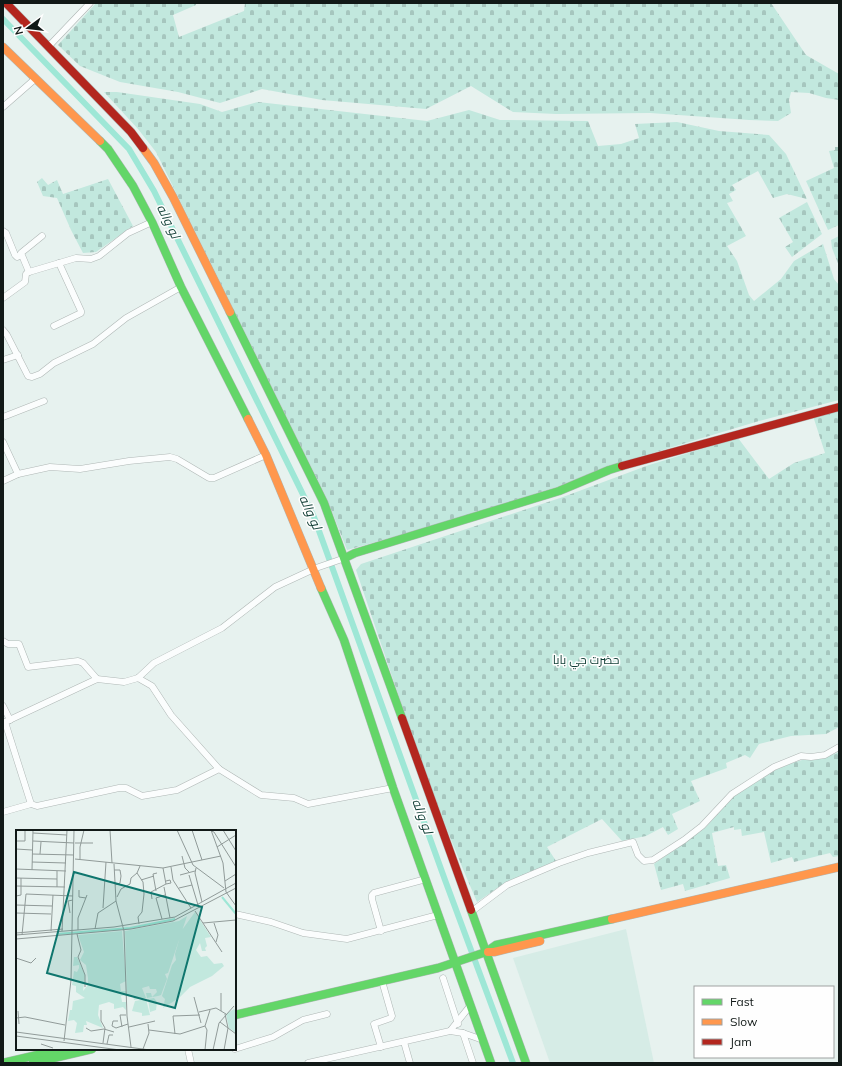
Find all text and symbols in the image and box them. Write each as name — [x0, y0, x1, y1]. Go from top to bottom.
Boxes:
north arrow — [8, 8, 48, 48]
text: N — [11, 25, 26, 36]
water label: لو واله — [154, 201, 185, 242]
water label: لو واله — [296, 492, 326, 533]
park label: حضرت جي بابا — [553, 652, 619, 670]
water label: لو واله — [409, 796, 437, 837]
inset map — [16, 830, 236, 1050]
legend — [694, 986, 834, 1058]
text: Fast — [730, 994, 754, 1009]
text: Slow — [730, 1014, 758, 1029]
text: Jam — [730, 1034, 752, 1049]

